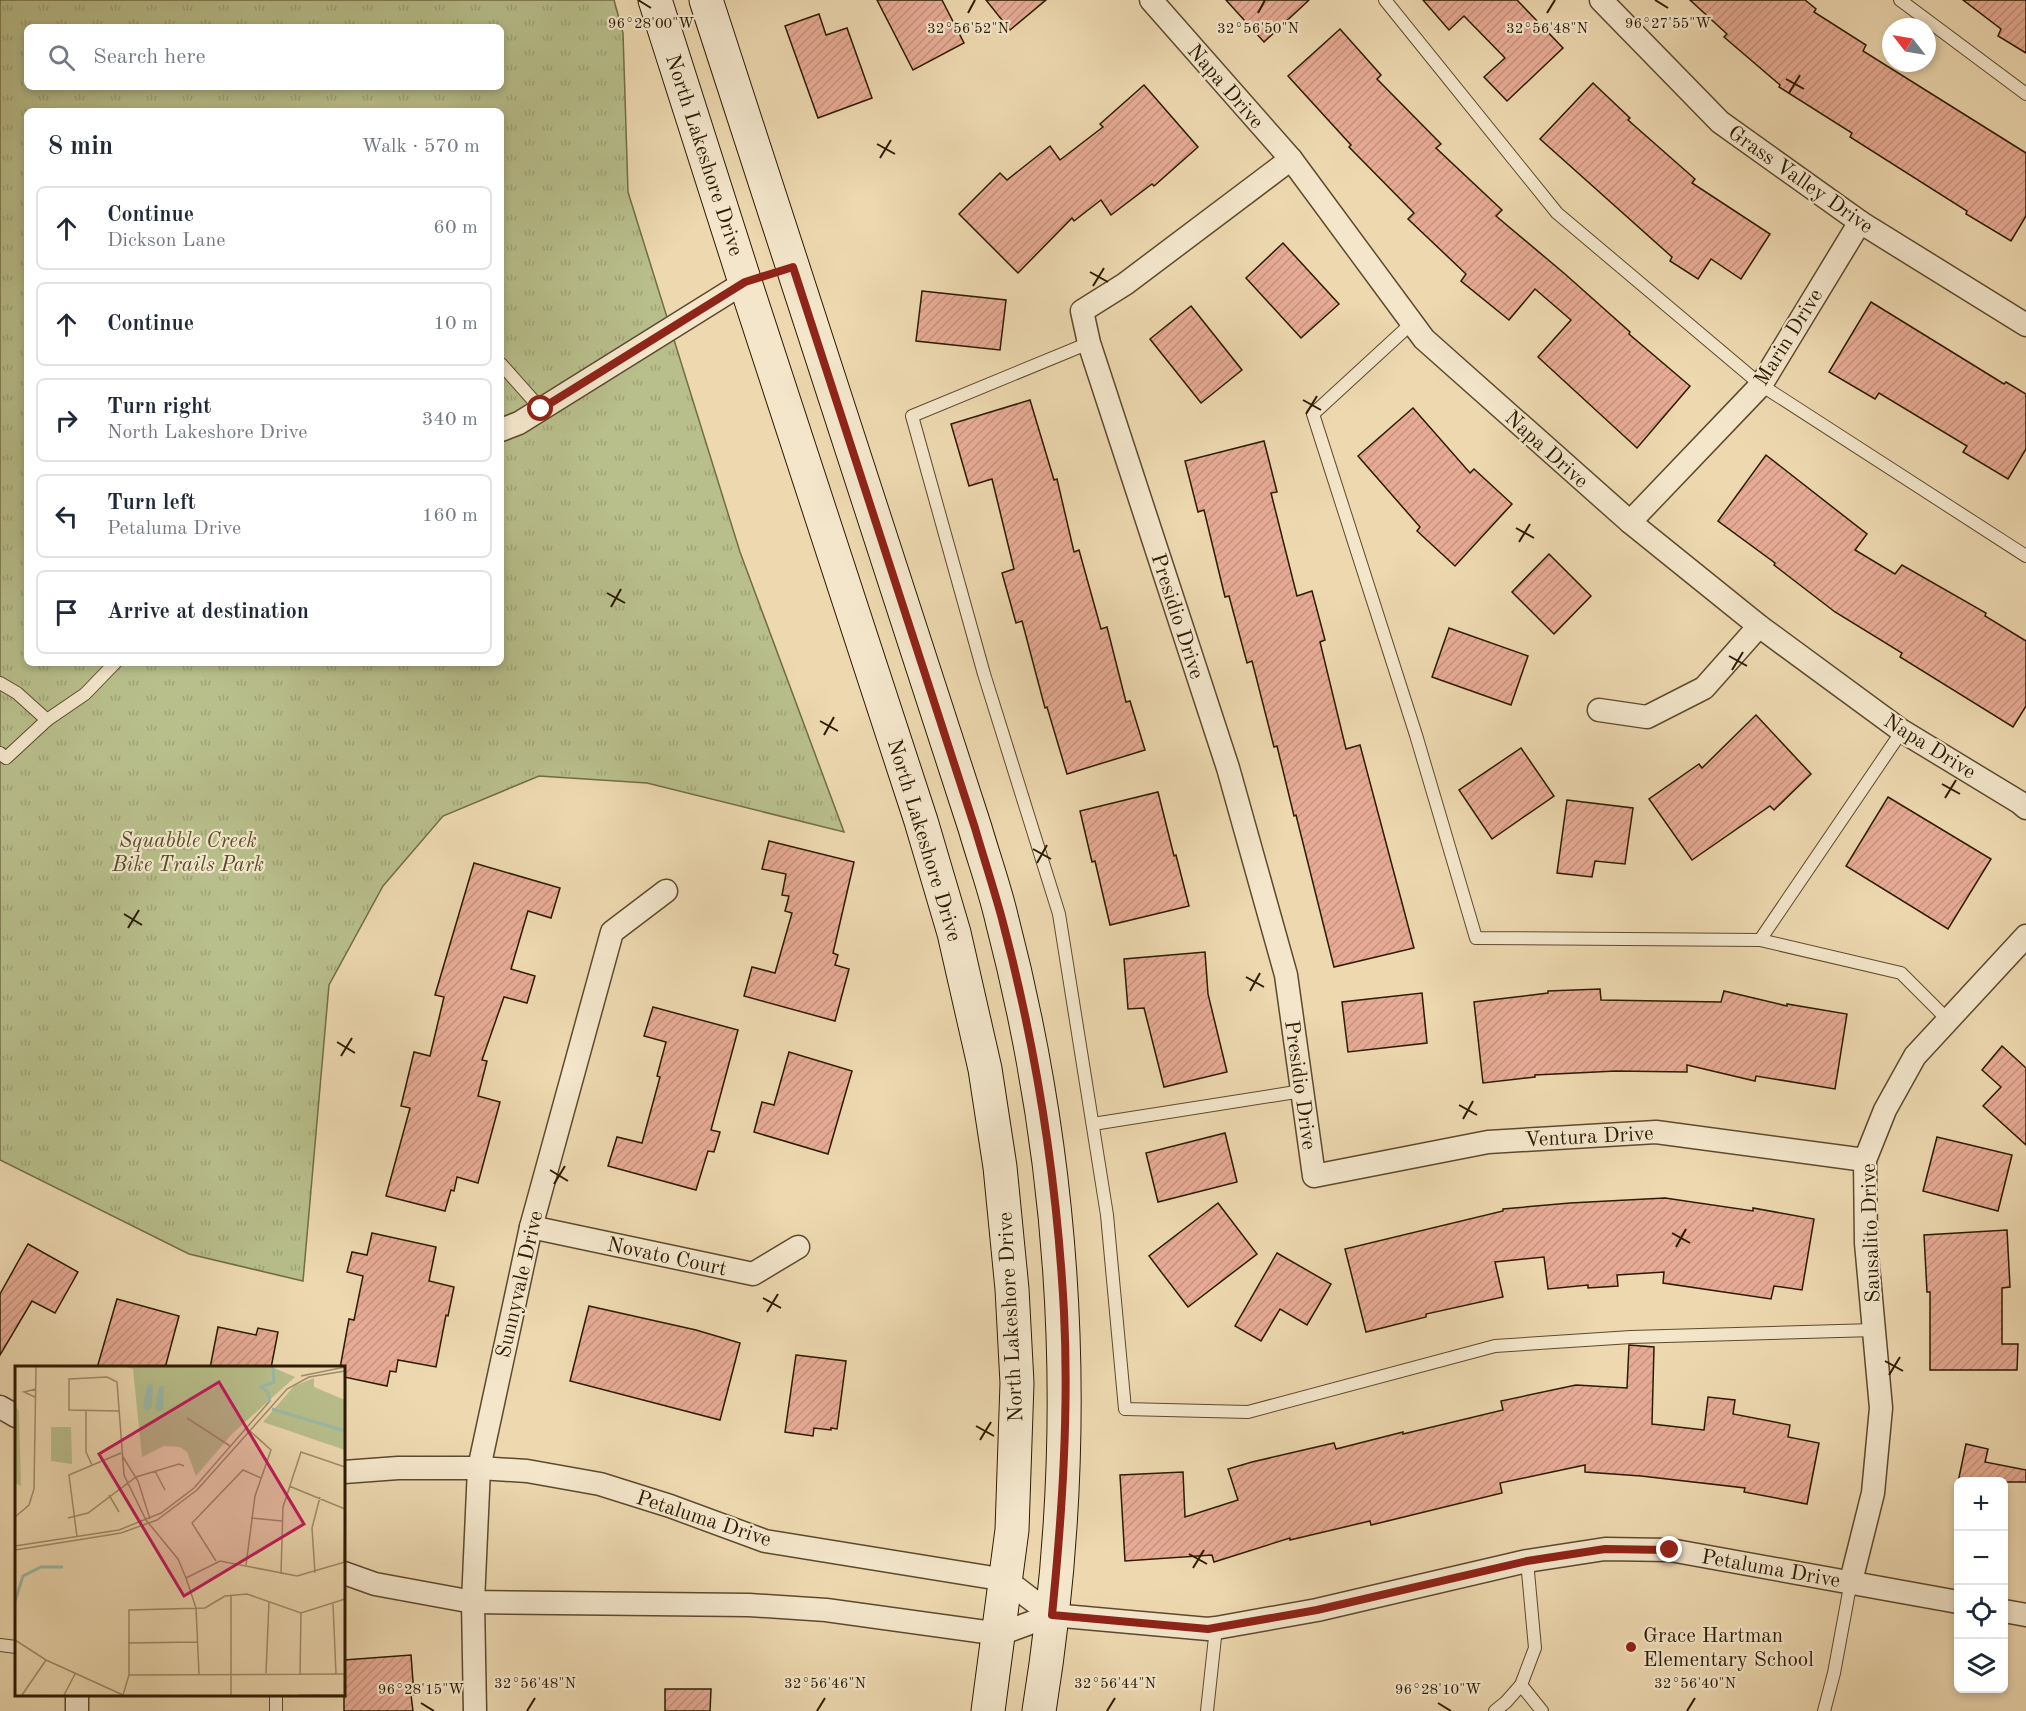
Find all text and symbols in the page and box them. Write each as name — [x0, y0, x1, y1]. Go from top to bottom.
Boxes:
text: 96°28'00"W — [608, 17, 694, 32]
text: 96°27'55"W — [1625, 17, 1711, 32]
north arrow — [1882, 18, 1936, 72]
text: 32°56'52"N — [927, 22, 1009, 37]
text: 32°56'50"N — [1217, 22, 1299, 37]
text: 32°56'48"N — [1506, 22, 1588, 37]
search box — [24, 24, 504, 90]
icon: search — [45, 41, 78, 74]
street label: Napa Drive — [1183, 41, 1267, 133]
text: Search here — [93, 46, 206, 68]
street label: North Lakeshore Drive — [661, 52, 746, 259]
street label: Grass Valley Drive — [1724, 122, 1876, 238]
text: 8 min — [48, 134, 113, 160]
text: Walk · 570 m — [361, 137, 480, 157]
text: Continue — [107, 204, 194, 226]
icon: ahead — [50, 212, 83, 245]
text: 60 m — [433, 218, 478, 238]
text: Dickson Lane — [107, 231, 225, 251]
street label: Marin Drive — [1751, 286, 1827, 390]
icon: ahead — [50, 308, 83, 341]
text: Continue — [107, 313, 194, 335]
text: 10 m — [433, 314, 478, 334]
route start — [527, 395, 553, 421]
text: Turn right — [107, 396, 211, 418]
icon: right — [50, 404, 83, 437]
street label: Napa Drive — [1500, 407, 1592, 493]
text: 340 m — [422, 410, 478, 430]
text: North Lakeshore Drive — [107, 423, 307, 443]
text: Turn left — [107, 492, 196, 514]
icon: left — [50, 500, 83, 533]
text: 160 m — [422, 506, 478, 526]
text: Petaluma Drive — [107, 519, 241, 539]
street label: Presidio Drive — [1146, 551, 1207, 682]
icon: arrive — [50, 596, 83, 629]
text: Arrive at destination — [107, 601, 309, 623]
street label: Napa Drive — [1879, 711, 1979, 784]
street label: North Lakeshore Drive — [883, 737, 964, 944]
park label: Squabble Creek Bike Trails Park — [111, 831, 264, 876]
street label: Presidio Drive — [1280, 1019, 1319, 1151]
street label: Ventura Drive — [1524, 1124, 1654, 1151]
street label: Sausalito Drive — [1859, 1163, 1884, 1303]
street label: Sunnyvale Drive — [493, 1209, 548, 1360]
street label: North Lakeshore Drive — [996, 1211, 1027, 1423]
street label: Novato Court — [605, 1235, 728, 1280]
inset map — [15, 1366, 345, 1696]
map controls — [1954, 1477, 2008, 1693]
button: + — [1954, 1477, 2008, 1531]
street label: Petaluma Drive — [633, 1488, 774, 1551]
button: − — [1954, 1531, 2008, 1585]
route end — [1656, 1536, 1682, 1562]
street label: Petaluma Drive — [1700, 1547, 1842, 1592]
button: locate — [1954, 1585, 2008, 1639]
place label: Grace Hartman Elementary School — [1643, 1626, 1814, 1671]
button: layers — [1954, 1639, 2008, 1693]
marker: Grace Hartman Elementary School — [1624, 1640, 1638, 1654]
text: 32°56'48"N — [494, 1677, 576, 1692]
text: 32°56'46"N — [784, 1677, 866, 1692]
text: 32°56'44"N — [1074, 1677, 1156, 1692]
text: 32°56'40"N — [1654, 1677, 1736, 1692]
text: 96°28'15"W — [378, 1683, 464, 1698]
text: 96°28'10"W — [1395, 1683, 1481, 1698]

